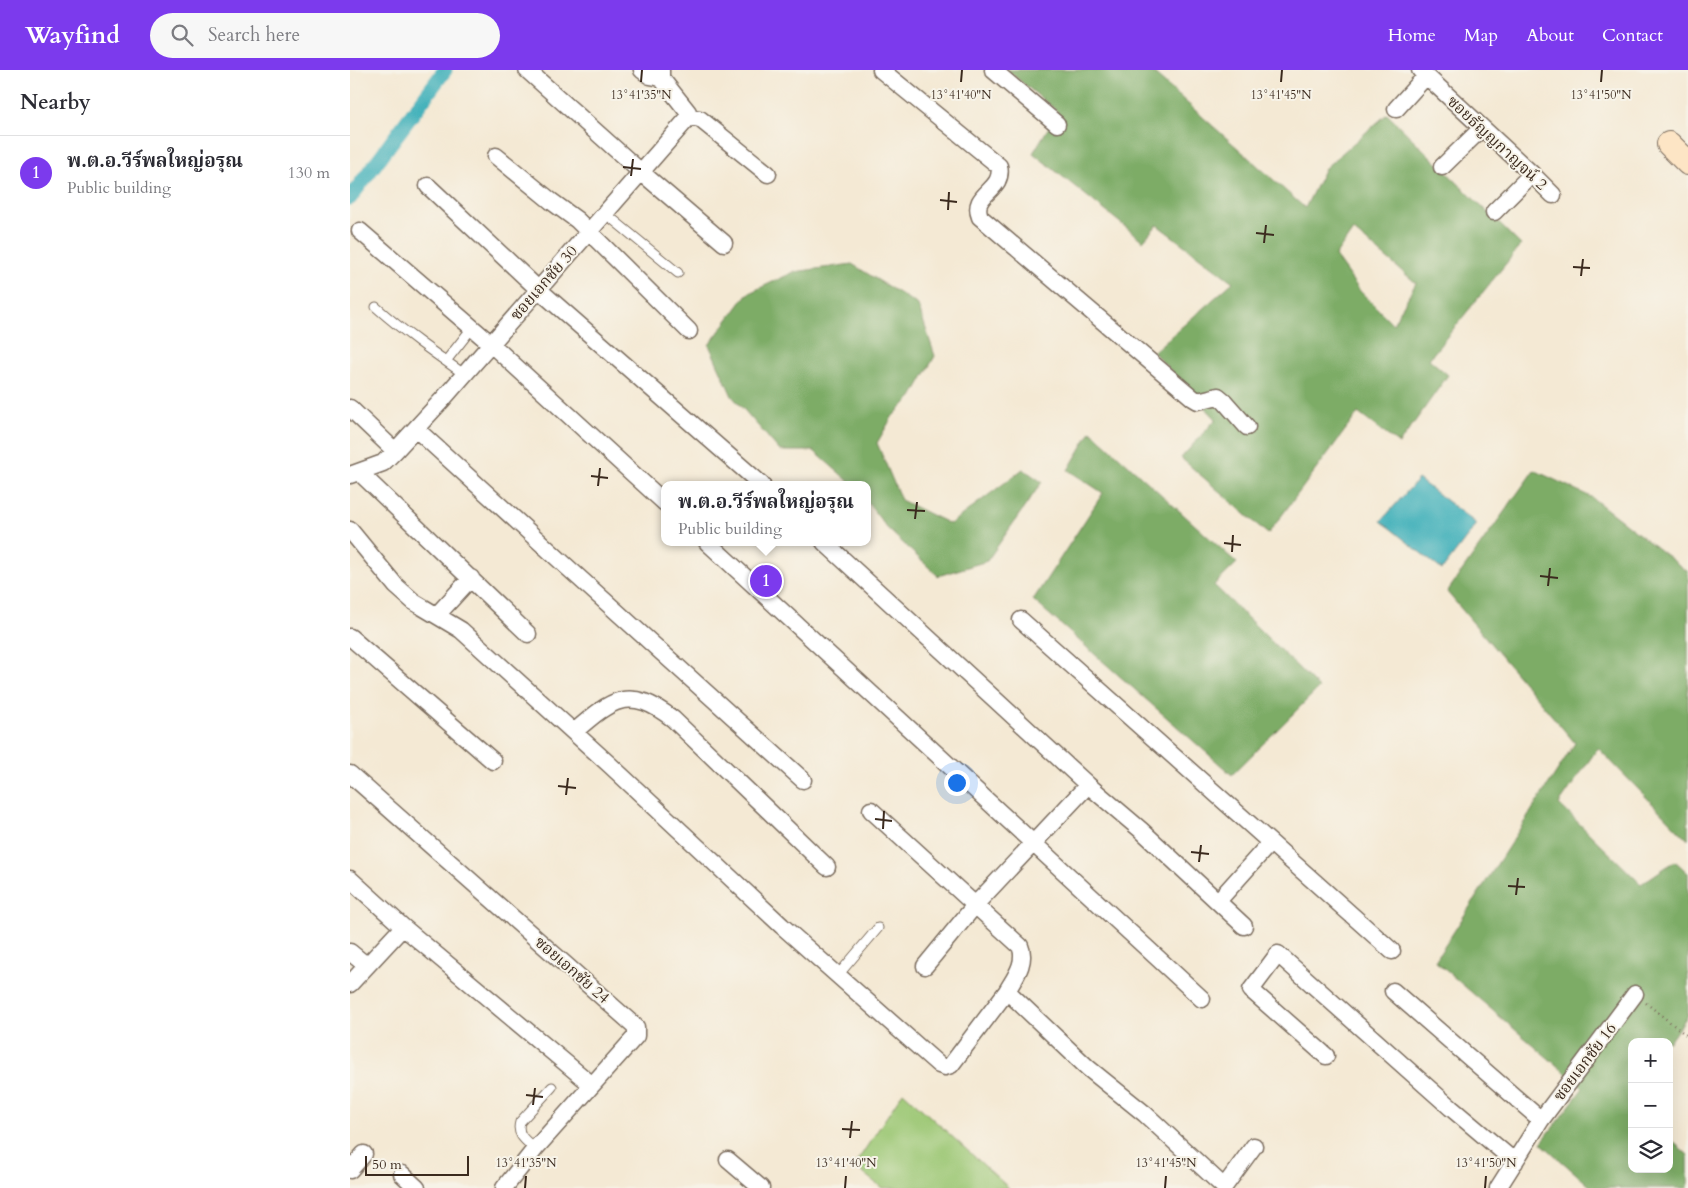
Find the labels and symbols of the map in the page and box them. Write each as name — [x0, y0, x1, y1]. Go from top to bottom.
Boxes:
text: 13°41'35"N — [611, 87, 672, 103]
text: 13°41'40"N — [931, 87, 992, 103]
text: 13°41'45"N — [1251, 87, 1312, 103]
text: 13°41'50"N — [1571, 87, 1632, 103]
street label: ซอยธัญญกาญจน์ 2 — [1442, 91, 1552, 195]
street label: ซอยเอกชัย 30 — [505, 241, 583, 325]
pin: 1 — [750, 562, 782, 600]
your location — [944, 770, 970, 796]
street label: ซอยเอกชัย 24 — [530, 931, 614, 1009]
street label: ซอยเอกชัย 16 — [1548, 1018, 1622, 1106]
scale bar — [365, 1153, 469, 1176]
text: 13°41'35"N — [496, 1155, 557, 1171]
text: 13°41'40"N — [816, 1155, 877, 1171]
text: 13°41'45"N — [1136, 1155, 1197, 1171]
text: 13°41'50"N — [1456, 1155, 1517, 1171]

